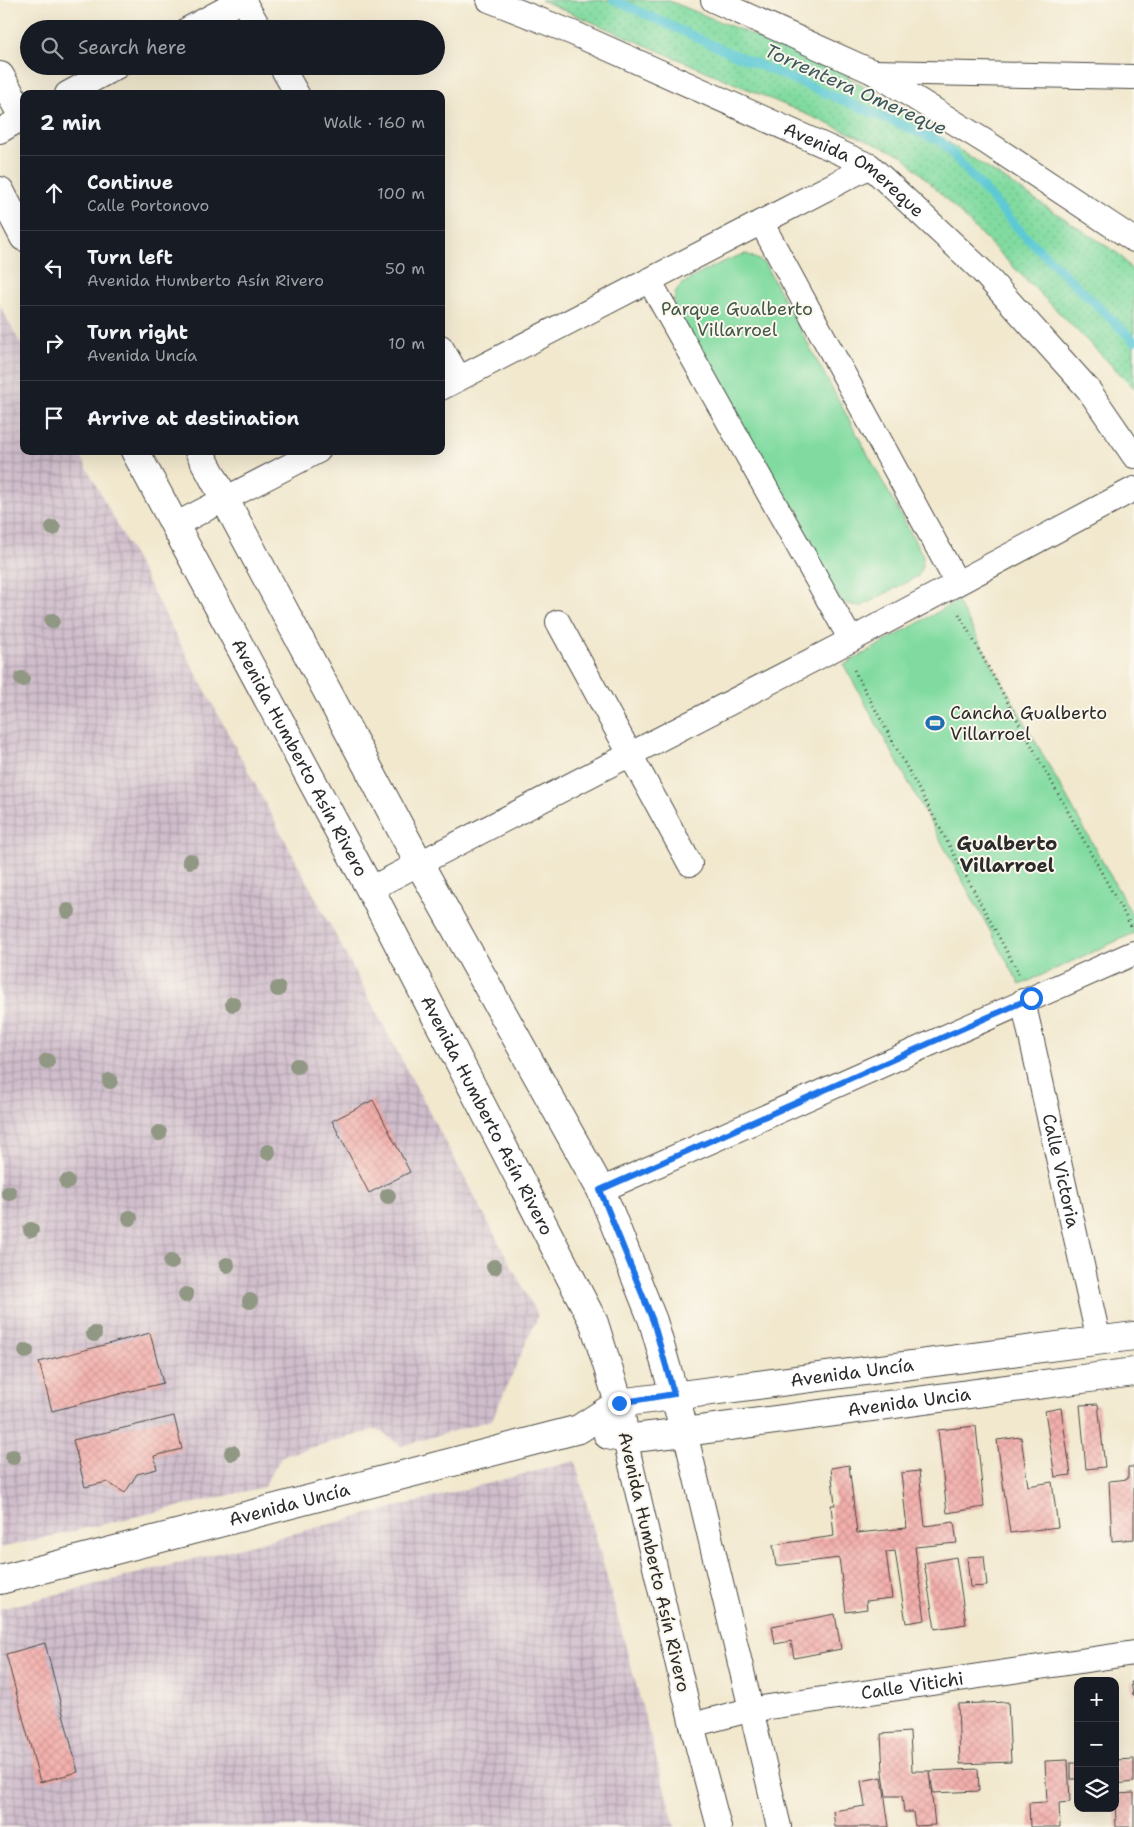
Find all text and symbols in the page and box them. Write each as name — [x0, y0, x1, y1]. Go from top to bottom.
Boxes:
search box — [20, 20, 445, 75]
icon: search — [38, 34, 66, 62]
text: Search here — [78, 35, 187, 60]
water label: Torrentera Omereque — [761, 38, 951, 141]
text: 2 min — [40, 109, 101, 137]
text: Walk · 160 m — [324, 112, 425, 133]
street label: Avenida Omereque — [780, 117, 929, 223]
text: Continue — [87, 170, 173, 195]
icon: ahead — [40, 179, 68, 207]
text: 100 m — [377, 183, 425, 204]
text: Calle Portonovo — [87, 195, 209, 216]
text: Turn left — [87, 245, 173, 270]
icon: left — [40, 254, 68, 282]
text: 50 m — [385, 258, 425, 279]
text: Avenida Humberto Asín Rivero — [87, 270, 324, 291]
park label: Parque Gualberto Villarroel — [661, 297, 813, 342]
text: Turn right — [87, 320, 188, 345]
icon: right — [40, 329, 68, 357]
text: 10 m — [388, 333, 425, 354]
text: Avenida Uncía — [87, 345, 197, 366]
icon: arrive — [40, 404, 68, 432]
text: Arrive at destination — [87, 406, 299, 431]
street label: Avenida Humberto Asín Rivero — [226, 634, 373, 881]
place label: Cancha Gualberto Villarroel — [950, 701, 1107, 746]
sports icon: Cancha Gualberto Villarroel — [924, 712, 946, 734]
district label: Gualberto Villarroel — [957, 831, 1057, 878]
route start — [1020, 987, 1043, 1010]
street label: Avenida Humberto Asín Rivero — [415, 991, 559, 1240]
street label: Calle Victoria — [1037, 1111, 1085, 1230]
street label: Avenida Uncía — [789, 1353, 915, 1393]
street label: Avenida Uncia — [846, 1382, 972, 1422]
route end — [608, 1392, 631, 1415]
street label: Avenida Humberto Asín Rivero — [612, 1429, 696, 1695]
street label: Avenida Uncía — [226, 1477, 352, 1532]
street label: Calle Vitichi — [859, 1666, 965, 1705]
map controls — [1074, 1677, 1119, 1812]
button: + — [1074, 1677, 1119, 1722]
button: − — [1074, 1722, 1119, 1767]
button: layers — [1074, 1767, 1119, 1812]

